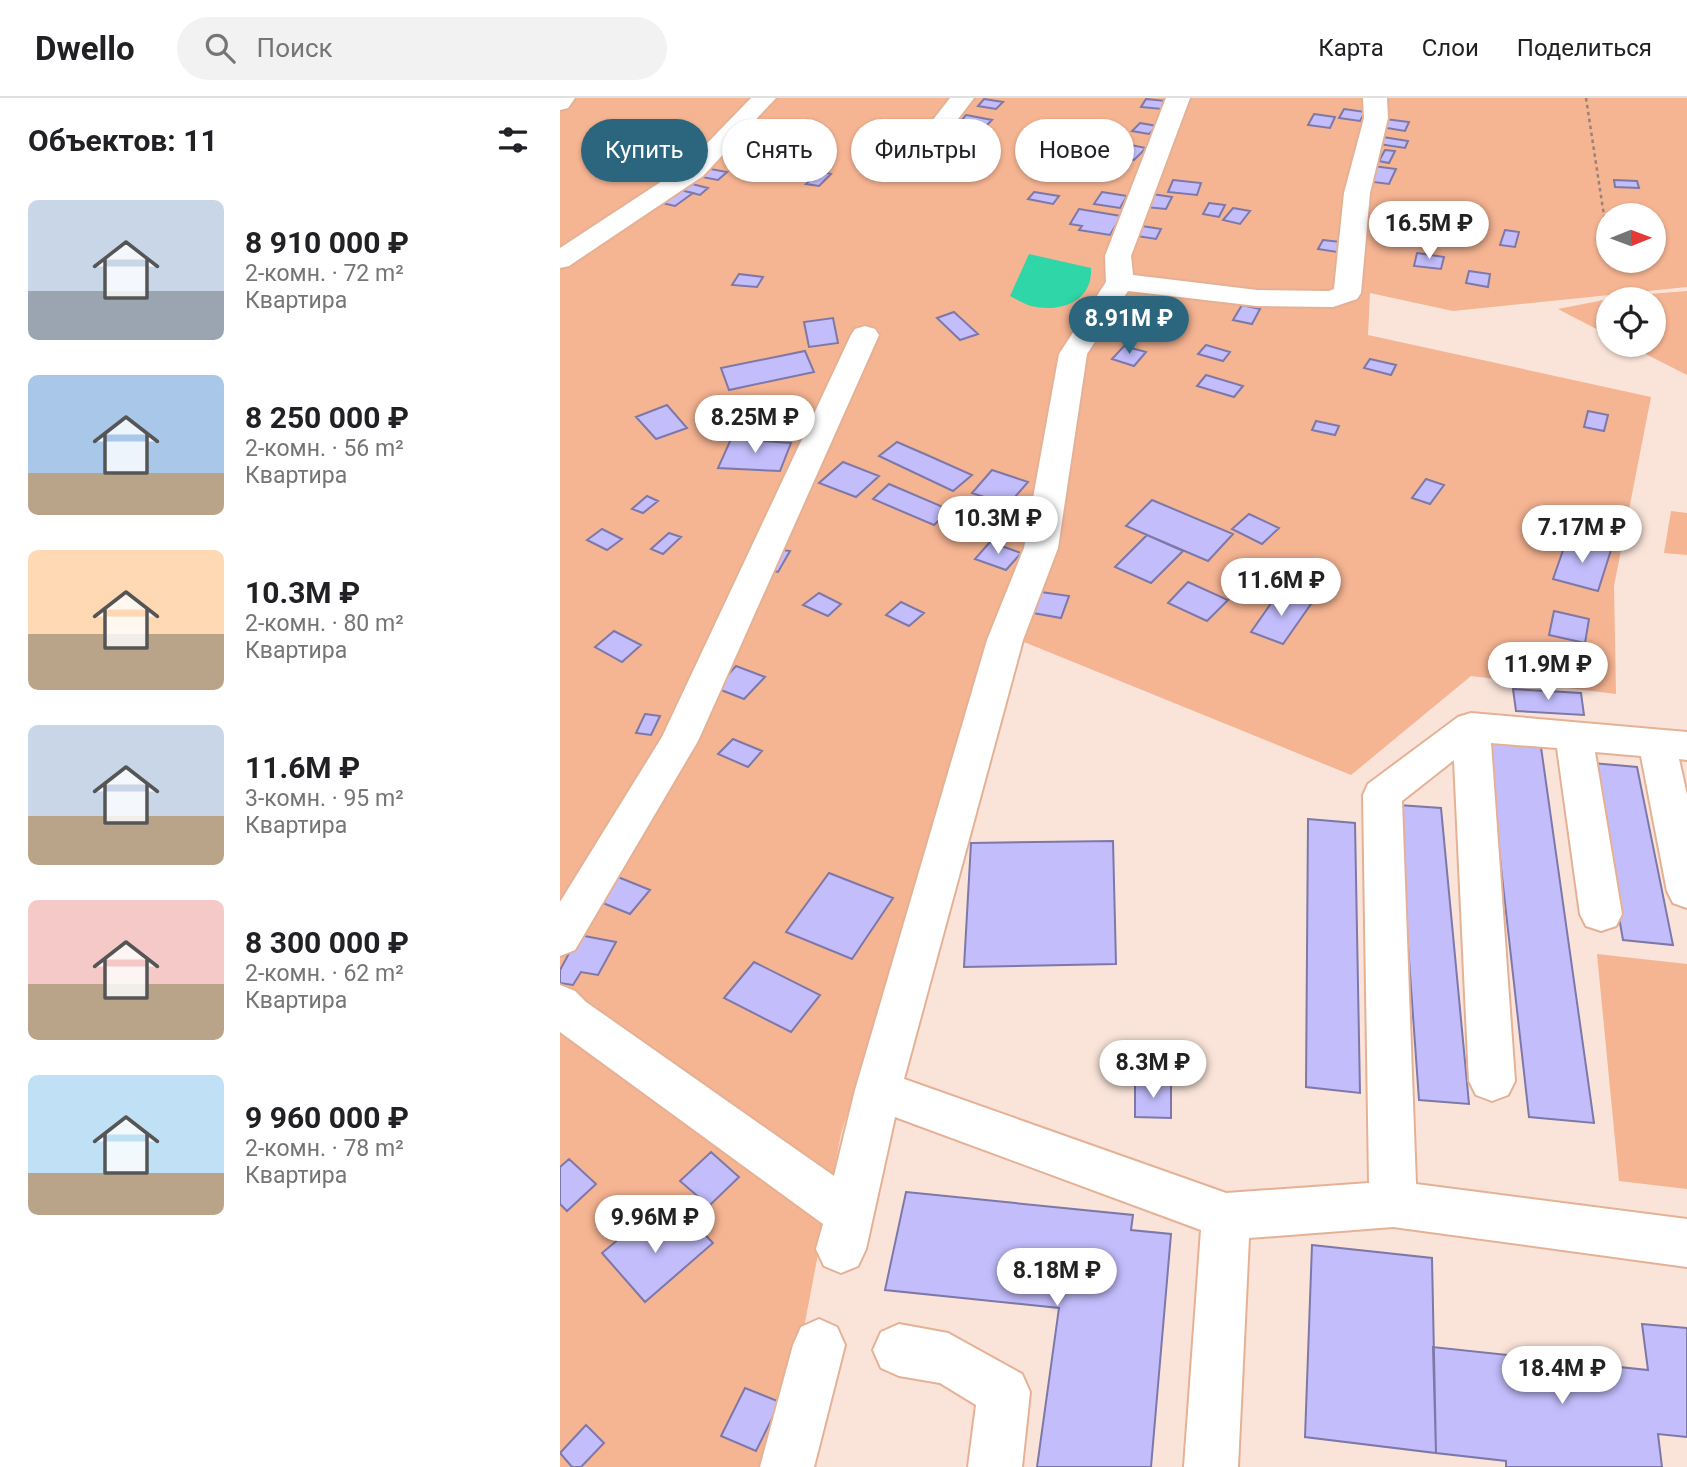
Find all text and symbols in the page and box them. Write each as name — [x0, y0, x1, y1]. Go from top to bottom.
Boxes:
search box — [177, 17, 667, 80]
text: Dwello — [35, 29, 135, 68]
icon: search — [201, 29, 239, 67]
text: Поиск — [257, 33, 333, 63]
text: Карта — [1318, 34, 1384, 62]
text: Слои — [1422, 34, 1479, 62]
text: Поделиться — [1517, 34, 1652, 62]
chip: Купить — [581, 119, 708, 182]
chip: Снять — [722, 119, 837, 182]
chip: Фильтры — [851, 119, 1001, 182]
chip: Новое — [1015, 119, 1134, 182]
icon: filters — [494, 121, 532, 159]
text: Объектов: 11 — [28, 123, 218, 158]
pin: 16.5M ₽ — [1364, 202, 1494, 261]
north arrow — [1596, 203, 1666, 273]
map controls — [1596, 203, 1666, 357]
text: 16.5M ₽ — [1385, 210, 1473, 237]
text: 8 910 000 ₽ — [245, 225, 409, 260]
icon: home — [84, 228, 168, 312]
text: 2-комн. · 72 m² — [245, 260, 404, 287]
text: Квартира — [245, 287, 347, 314]
button: locate — [1596, 287, 1666, 357]
pin: 8.91M ₽ — [1064, 296, 1194, 356]
text: 8.91M ₽ — [1085, 305, 1173, 332]
pin: 8.25M ₽ — [690, 396, 820, 455]
text: 8 250 000 ₽ — [245, 400, 409, 435]
icon: home — [84, 403, 168, 487]
text: 8.25M ₽ — [711, 404, 799, 431]
text: 2-комн. · 56 m² — [245, 435, 404, 462]
text: Квартира — [245, 462, 347, 489]
pin: 10.3M ₽ — [933, 496, 1063, 556]
text: 10.3M ₽ — [954, 505, 1042, 532]
pin: 7.17M ₽ — [1517, 505, 1647, 565]
text: 7.17M ₽ — [1538, 514, 1626, 541]
pin: 11.6M ₽ — [1216, 559, 1346, 618]
text: 11.6M ₽ — [1237, 567, 1325, 594]
text: 10.3M ₽ — [245, 575, 360, 610]
icon: home — [84, 578, 168, 662]
text: 2-комн. · 80 m² — [245, 610, 404, 637]
text: Квартира — [245, 637, 347, 664]
pin: 11.9M ₽ — [1483, 642, 1613, 702]
text: 11.9M ₽ — [1504, 651, 1592, 678]
text: 11.6M ₽ — [245, 750, 360, 785]
icon: home — [84, 753, 168, 837]
text: 3-комн. · 95 m² — [245, 785, 404, 812]
text: Квартира — [245, 812, 347, 839]
text: 8 300 000 ₽ — [245, 925, 409, 960]
icon: home — [84, 928, 168, 1012]
text: 2-комн. · 62 m² — [245, 960, 404, 987]
text: Квартира — [245, 987, 347, 1014]
pin: 8.3M ₽ — [1096, 1040, 1210, 1100]
text: 8.3M ₽ — [1115, 1049, 1191, 1076]
text: 9 960 000 ₽ — [245, 1100, 409, 1135]
icon: home — [84, 1103, 168, 1187]
text: 2-комн. · 78 m² — [245, 1135, 404, 1162]
text: Квартира — [245, 1162, 347, 1189]
pin: 9.96M ₽ — [590, 1196, 720, 1255]
text: 9.96M ₽ — [611, 1204, 699, 1231]
pin: 8.18M ₽ — [992, 1248, 1122, 1308]
text: 8.18M ₽ — [1013, 1257, 1101, 1284]
pin: 18.4M ₽ — [1497, 1346, 1627, 1406]
text: 18.4M ₽ — [1518, 1355, 1606, 1382]

